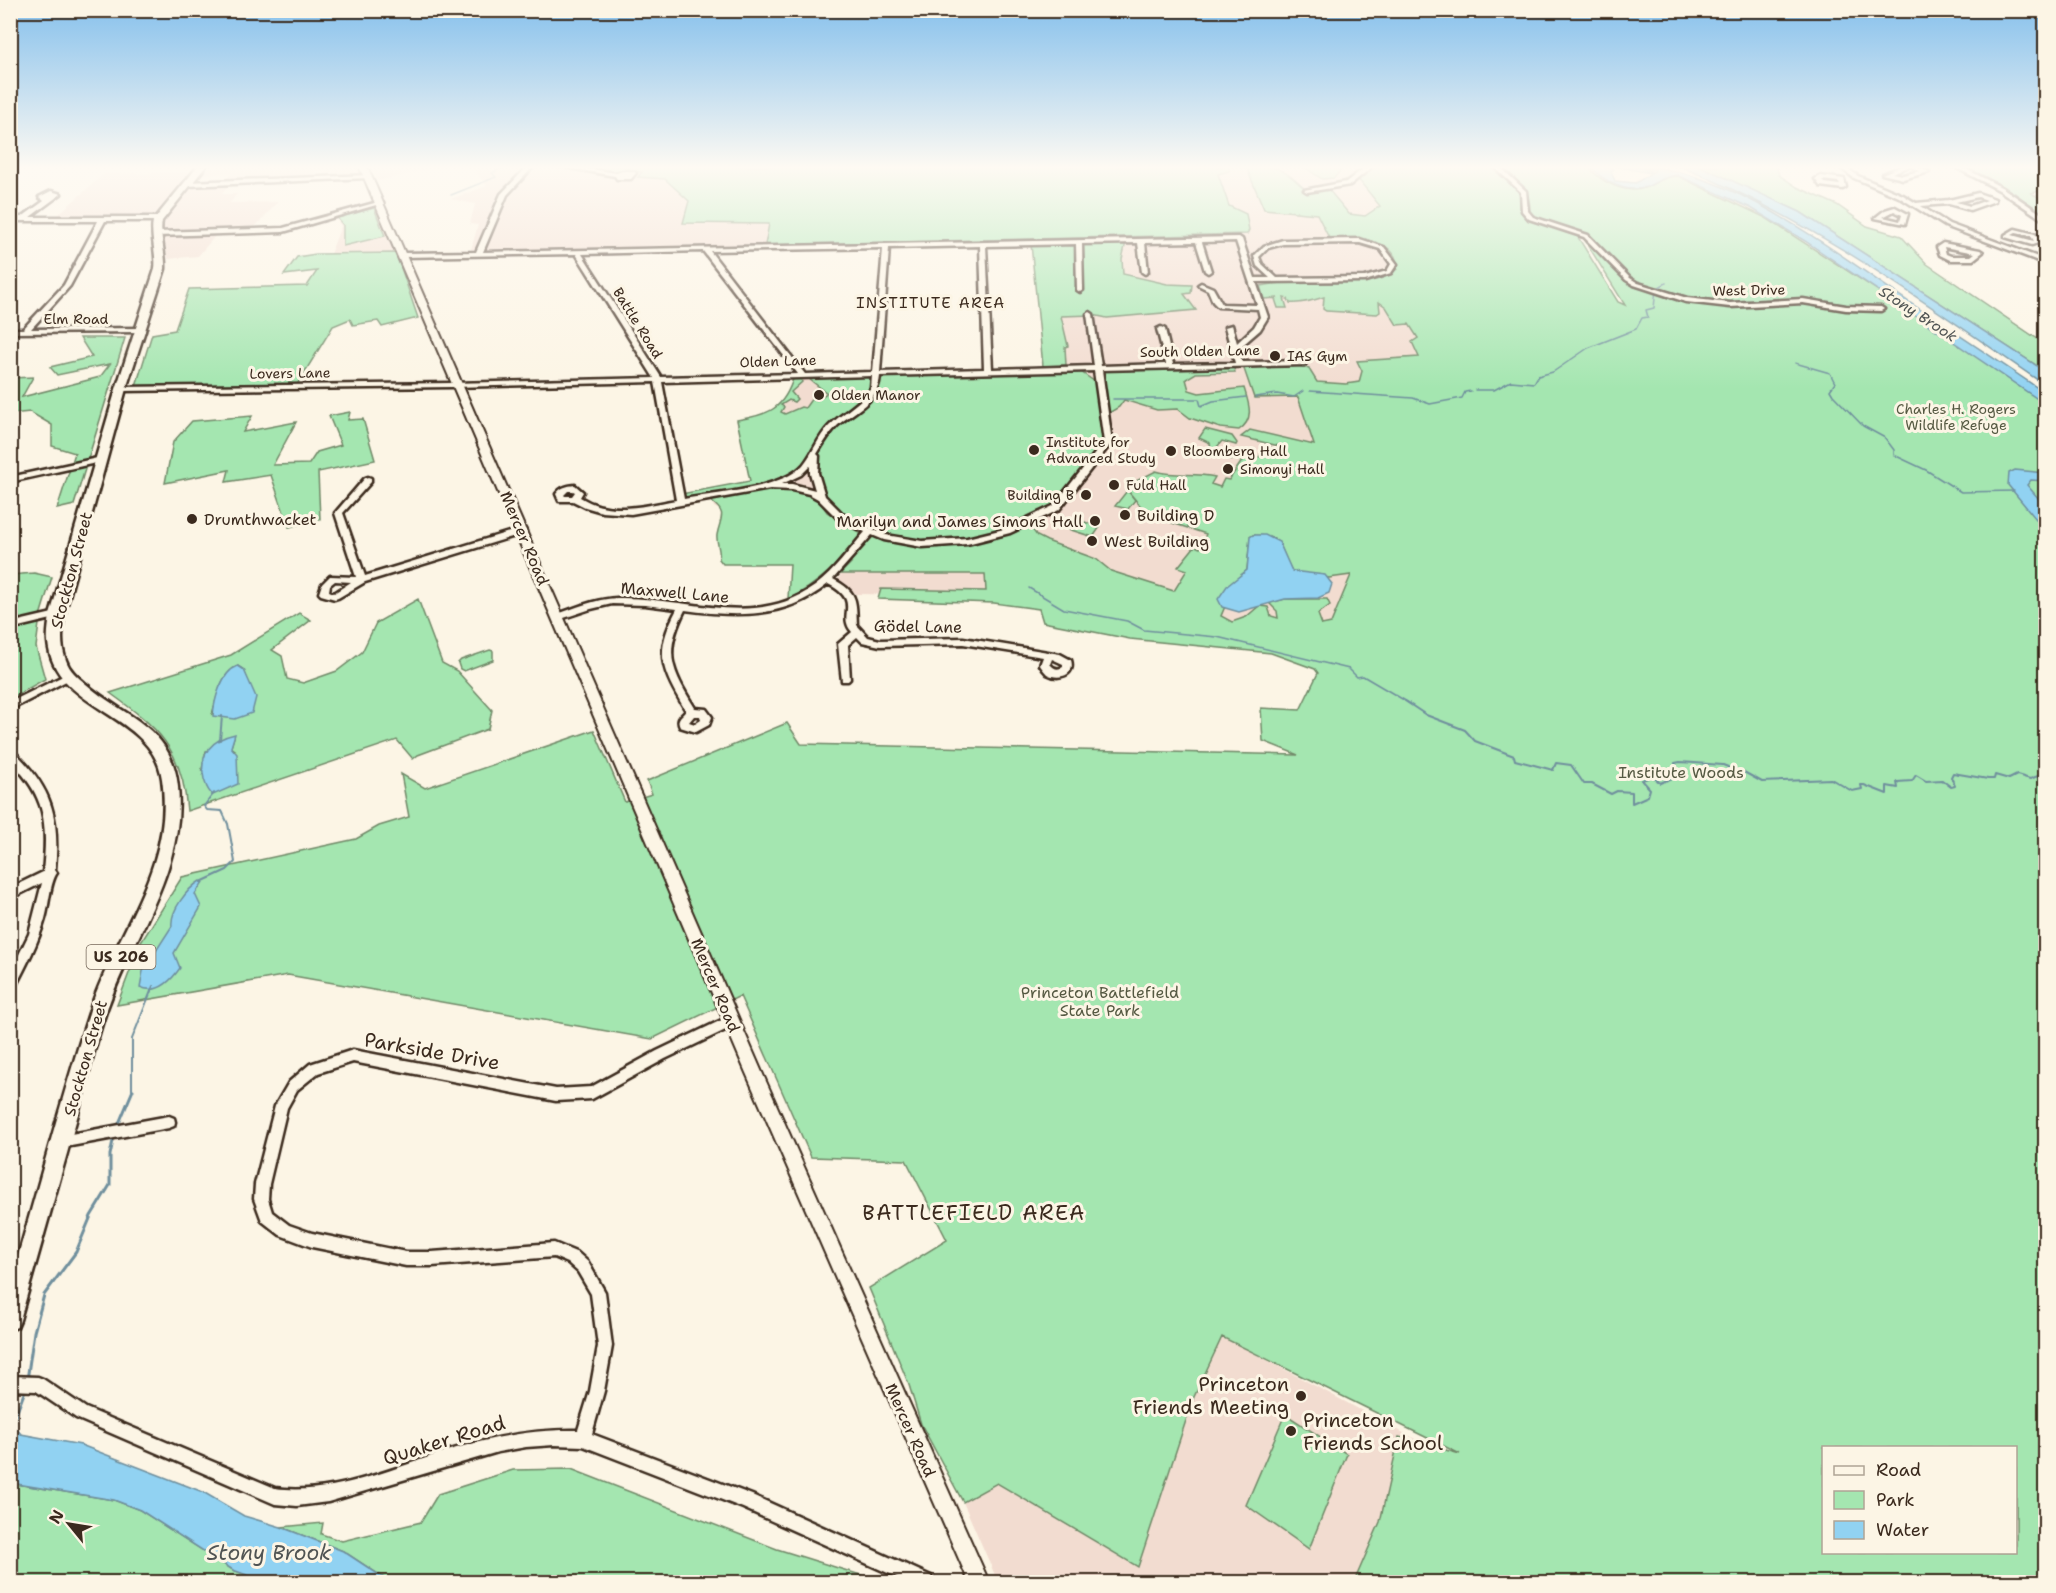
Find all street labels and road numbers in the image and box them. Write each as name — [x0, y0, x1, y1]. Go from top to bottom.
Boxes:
street label: West Drive — [1713, 280, 1785, 300]
street label: Battle Road — [609, 284, 667, 362]
street label: Elm Road — [44, 310, 108, 328]
street label: South Olden Lane — [1140, 341, 1260, 361]
street label: Olden Lane — [739, 351, 817, 371]
street label: Lovers Lane — [249, 363, 331, 383]
street label: Mercer Road — [495, 488, 554, 589]
street label: Stockton Street — [46, 510, 97, 631]
street label: Maxwell Lane — [620, 577, 730, 608]
street label: Gödel Lane — [874, 615, 962, 638]
street label: Mercer Road — [686, 935, 745, 1036]
road number: US 206 — [86, 945, 156, 969]
street label: Stockton Street — [59, 998, 112, 1119]
street label: Parkside Drive — [362, 1026, 502, 1076]
street label: Mercer Road — [881, 1380, 941, 1480]
street label: Quaker Road — [380, 1409, 509, 1471]

